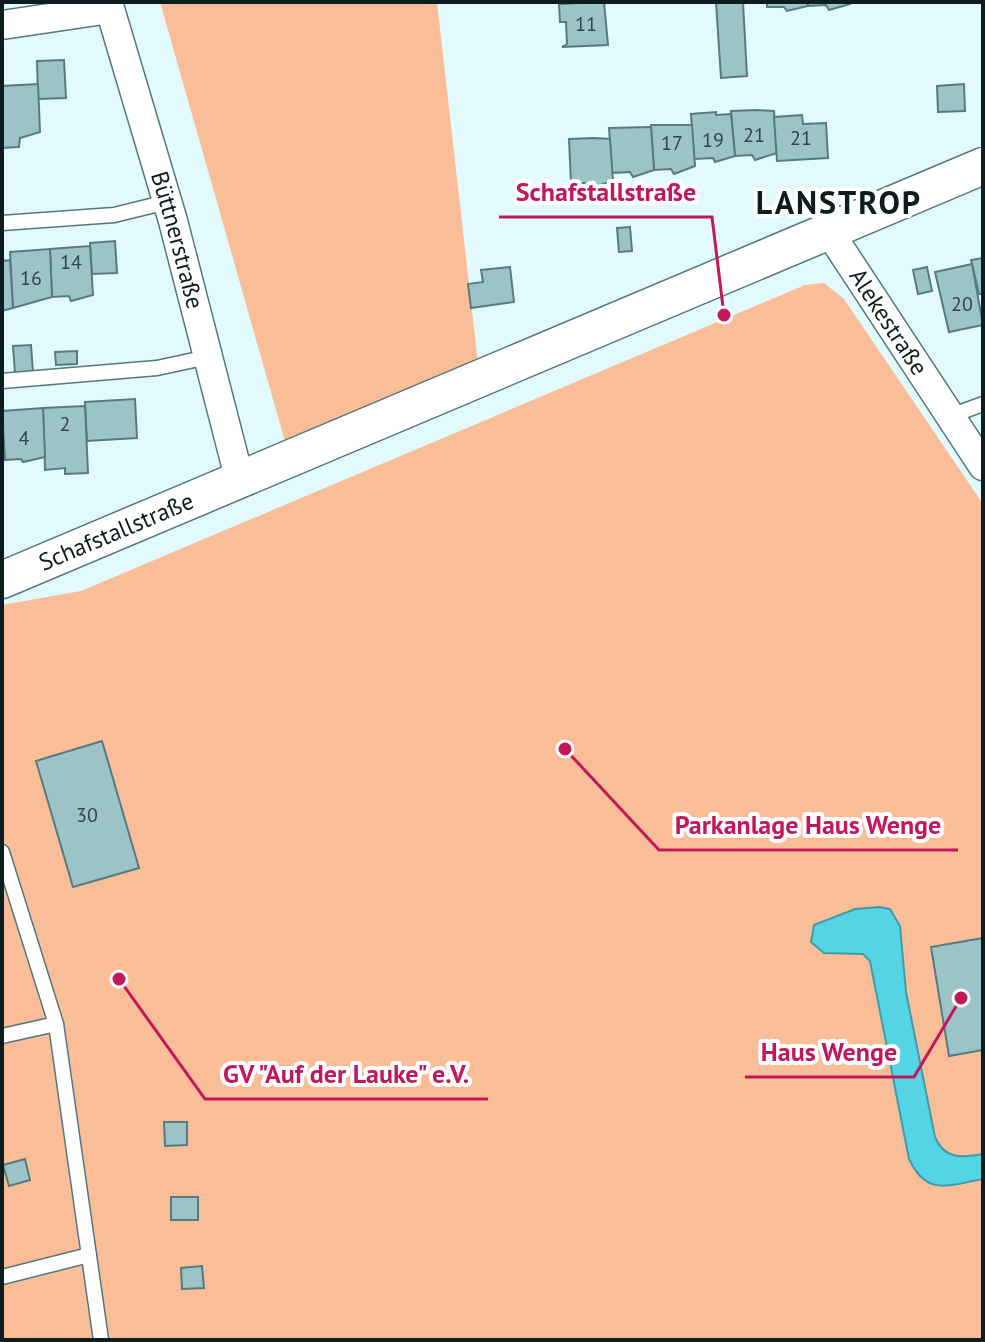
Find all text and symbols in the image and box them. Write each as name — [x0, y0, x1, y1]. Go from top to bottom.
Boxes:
house number: 11 — [575, 11, 597, 37]
house number: 21 — [743, 122, 765, 148]
house number: 21 — [790, 125, 812, 151]
house number: 19 — [702, 127, 724, 153]
house number: 17 — [661, 130, 683, 156]
street label: Büttnerstraße — [144, 167, 211, 312]
callout: Schafstallstraße — [499, 167, 712, 217]
text: Schafstallstraße — [516, 175, 696, 208]
district label: LANSTROP — [756, 181, 922, 223]
house number: 14 — [60, 249, 82, 275]
street label: Alekestraße — [843, 262, 935, 381]
house number: 16 — [20, 265, 42, 291]
house number: 20 — [951, 291, 973, 317]
house number: 2 — [60, 411, 70, 437]
house number: 4 — [19, 425, 30, 451]
street label: Schafstallstraße — [34, 485, 198, 578]
callout: Parkanlage Haus Wenge — [659, 800, 958, 850]
house number: 30 — [76, 802, 98, 828]
text: Parkanlage Haus Wenge — [675, 808, 941, 841]
callout: Haus Wenge — [745, 1027, 914, 1077]
text: Haus Wenge — [761, 1035, 897, 1068]
callout: GV "Auf der Lauke" e.V. — [205, 1049, 488, 1099]
text: GV "Auf der Lauke" e.V. — [223, 1057, 469, 1090]

